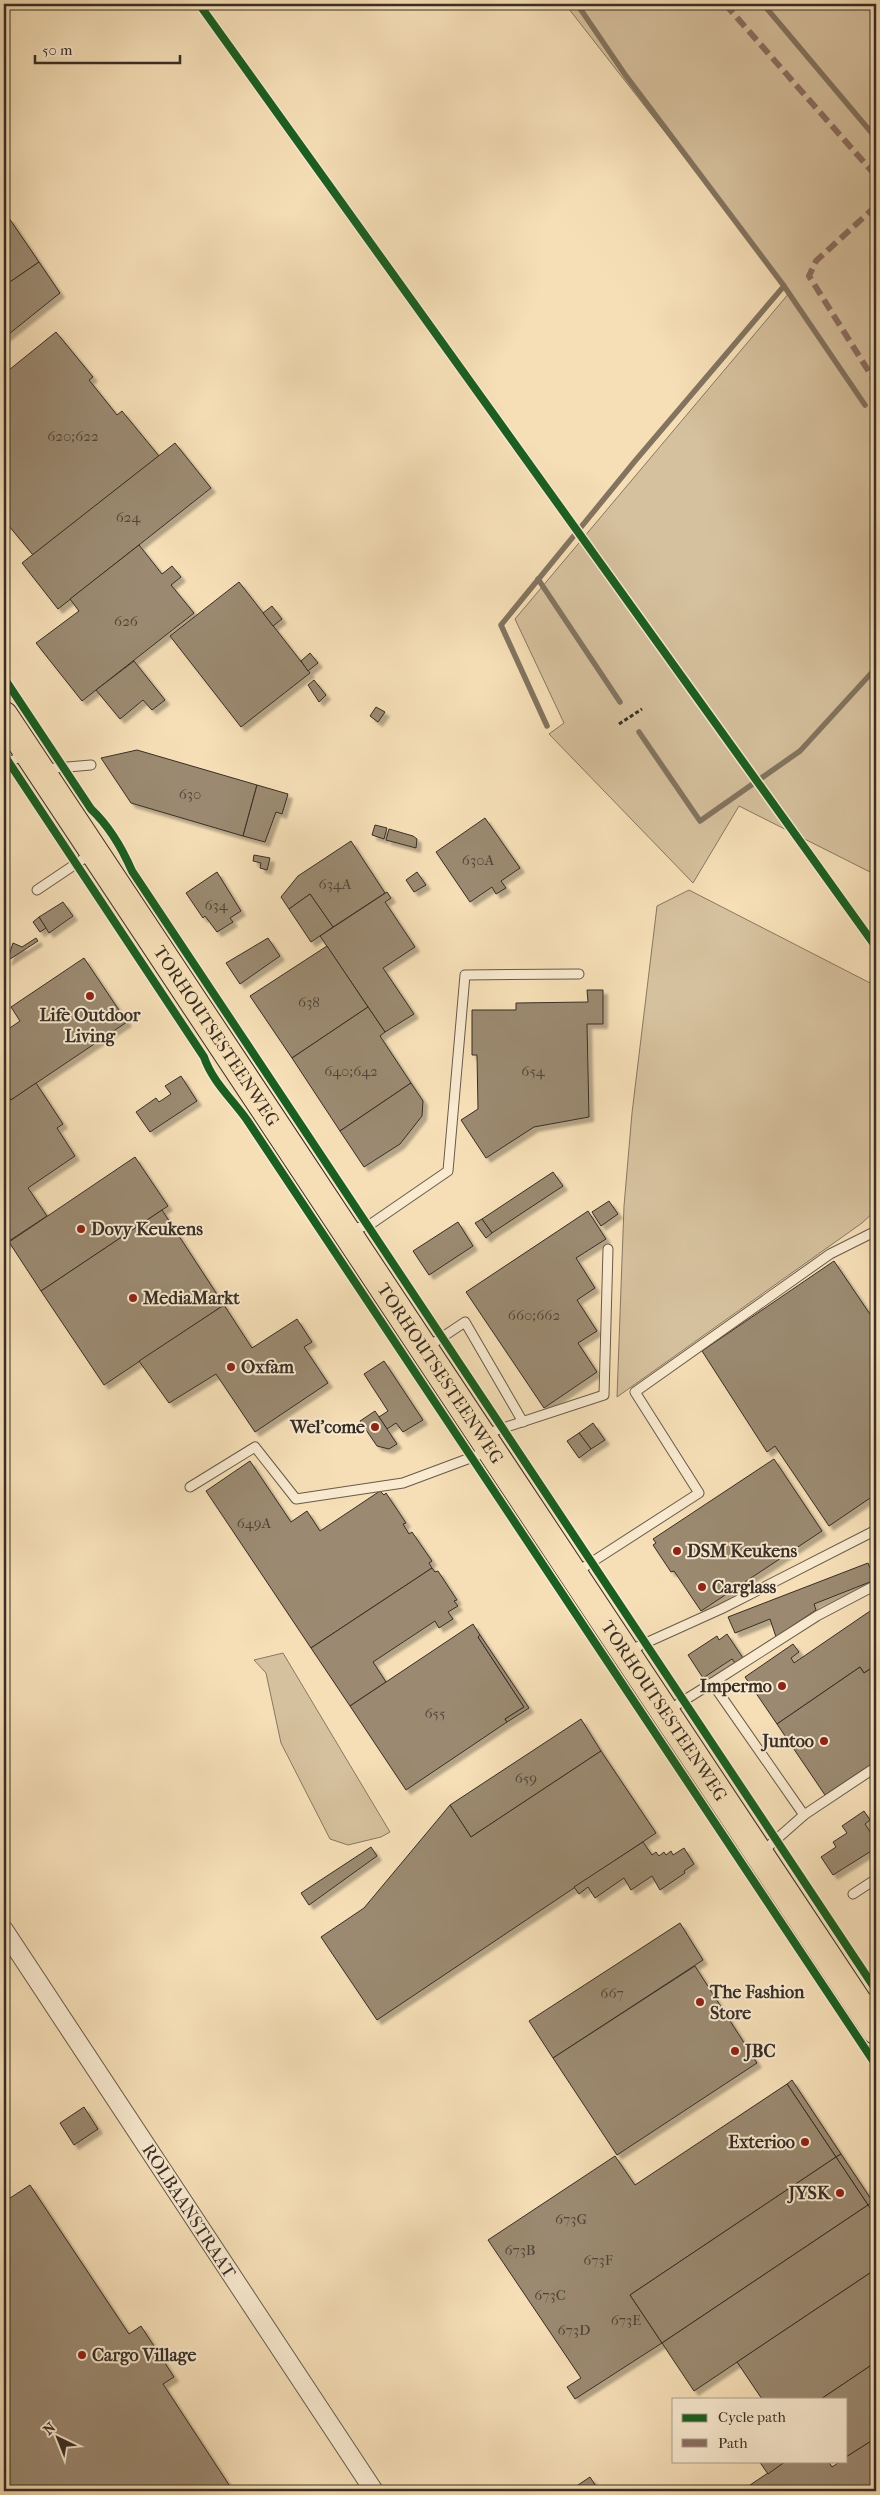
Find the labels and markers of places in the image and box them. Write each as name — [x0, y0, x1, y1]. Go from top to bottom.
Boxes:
marker: Life Outdoor Living — [84, 990, 96, 1002]
place label: Life Outdoor Living — [40, 1005, 141, 1047]
place label: Dovy Keukens — [91, 1219, 203, 1240]
marker: Dovy Keukens — [75, 1223, 87, 1235]
place label: MediaMarkt — [142, 1288, 240, 1309]
marker: MediaMarkt — [127, 1292, 139, 1304]
place label: Oxfam — [241, 1357, 295, 1378]
marker: Oxfam — [225, 1361, 237, 1373]
place label: Wel'come — [289, 1417, 365, 1438]
marker: Wel'come — [369, 1421, 381, 1433]
place label: DSM Keukens — [687, 1541, 798, 1562]
marker: DSM Keukens — [671, 1545, 683, 1557]
place label: Carglass — [712, 1577, 777, 1598]
marker: Carglass — [696, 1581, 708, 1593]
place label: Impermo — [700, 1676, 772, 1697]
marker: Impermo — [776, 1680, 788, 1692]
place label: Juntoo — [760, 1731, 814, 1752]
marker: Juntoo — [818, 1735, 830, 1747]
place label: The Fashion Store — [709, 1982, 805, 2024]
marker: The Fashion Store — [694, 1996, 706, 2008]
place label: JBC — [743, 2041, 776, 2062]
marker: JBC — [729, 2045, 741, 2057]
place label: Exterioo — [728, 2132, 795, 2153]
marker: Exterioo — [799, 2136, 811, 2148]
place label: JYSK — [787, 2183, 832, 2204]
marker: JYSK — [834, 2187, 846, 2199]
place label: Cargo Village — [92, 2345, 196, 2366]
marker: Cargo Village — [76, 2349, 88, 2361]

